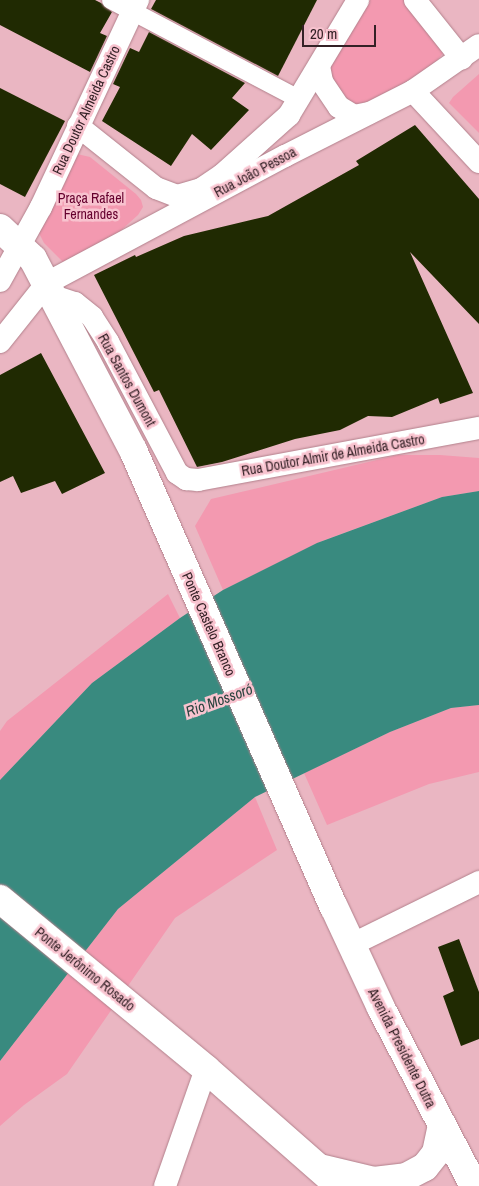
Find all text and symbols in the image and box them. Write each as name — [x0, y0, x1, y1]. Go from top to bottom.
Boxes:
scale bar — [304, 15, 378, 47]
text: 20 m — [310, 23, 337, 44]
street label: Rua Doutor Almeida Castro — [49, 43, 123, 177]
street label: Rua João Pessoa — [211, 143, 299, 201]
park label: Praça Rafael Fernandes — [58, 190, 124, 222]
street label: Rua Santos Dumont — [95, 331, 159, 429]
street label: Rua Doutor Almir de Almeida Castro — [239, 430, 427, 480]
street label: Ponte Castelo Branco — [179, 570, 239, 678]
water label: Rio Mossoró — [183, 680, 255, 720]
street label: Ponte Jerônimo Rosado — [32, 924, 138, 1014]
street label: Avenida Presidente Dutra — [365, 985, 439, 1111]

